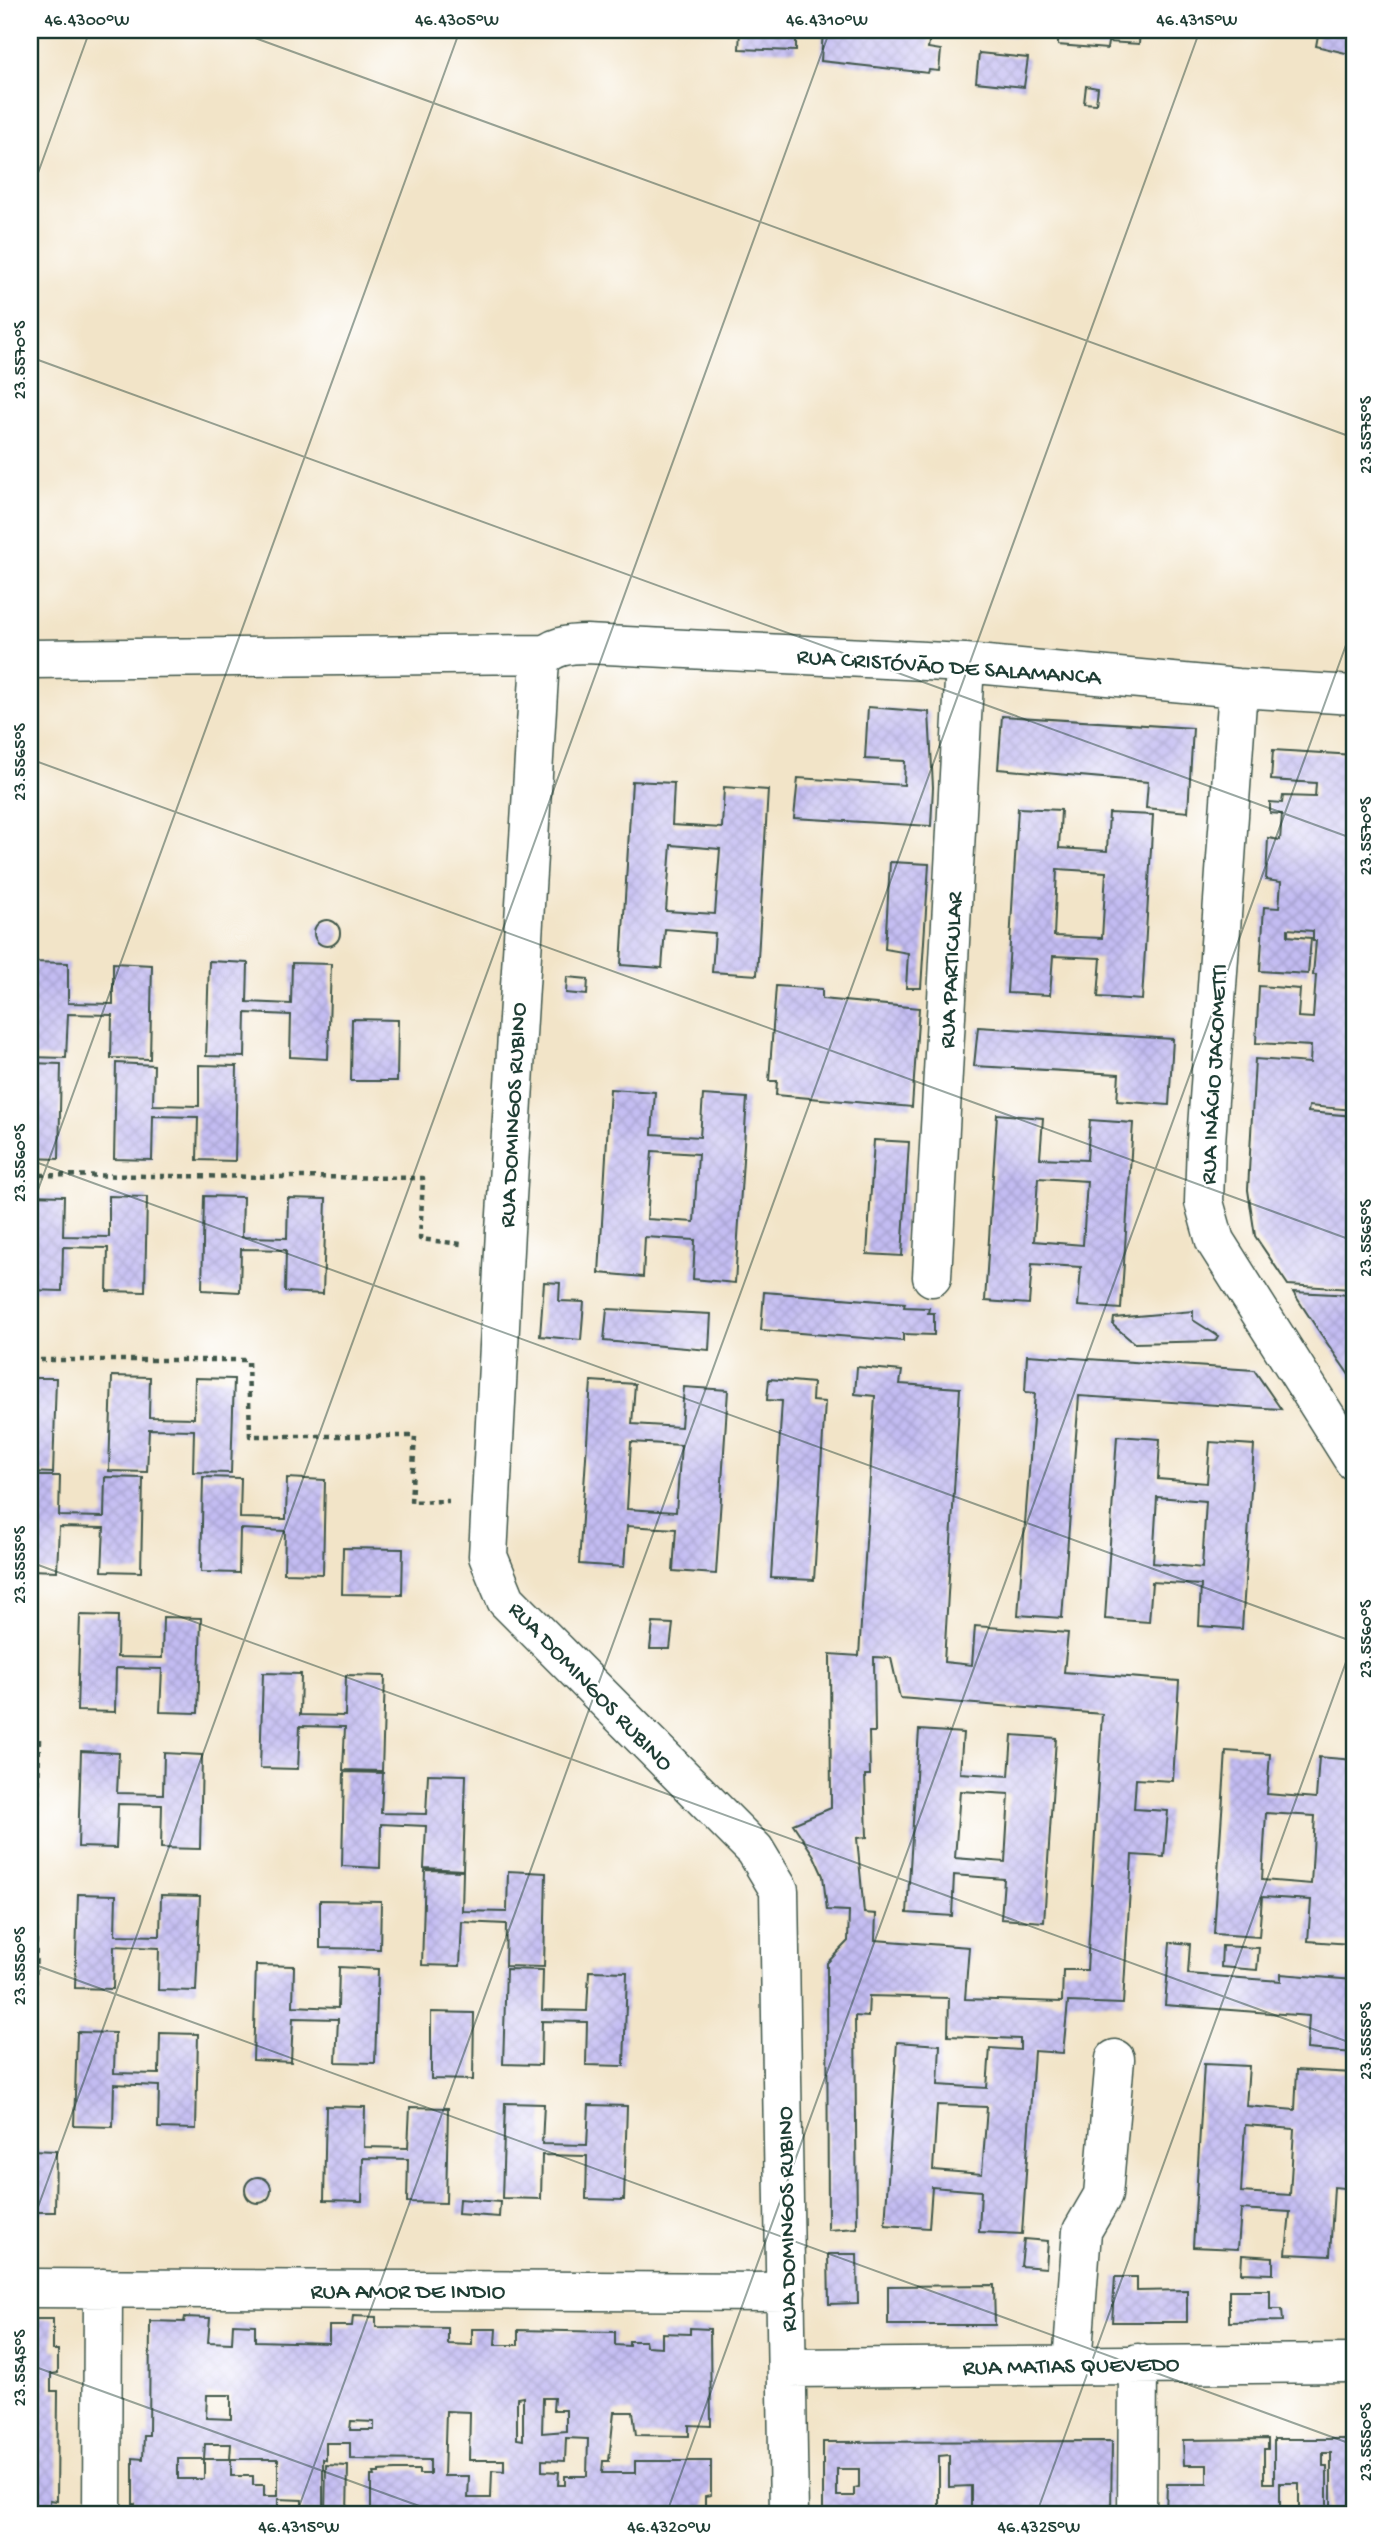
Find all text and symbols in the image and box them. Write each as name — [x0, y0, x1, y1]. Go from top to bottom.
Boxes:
text: 46.4300°W — [45, 11, 130, 32]
text: 46.4305°W — [415, 11, 499, 32]
text: 46.4310°W — [786, 11, 868, 32]
text: 46.4315°W — [1156, 11, 1238, 32]
text: 23.5570°S — [11, 320, 32, 399]
text: 23.5575°S — [1357, 395, 1378, 474]
street label: RUA CRISTÓVÃO DE SALAMANCA — [796, 644, 1103, 693]
text: 23.5565°S — [11, 722, 32, 801]
text: 23.5570°S — [1357, 796, 1378, 875]
street label: RUA PARTICULAR — [935, 890, 970, 1049]
street label: RUA INÁCIO JACOMETTI — [1195, 963, 1235, 1185]
street label: RUA DOMINGOS RUBINO — [495, 1002, 534, 1229]
text: 23.5560°S — [11, 1123, 32, 1202]
text: 23.5565°S — [1357, 1198, 1378, 1277]
text: 23.5555°S — [11, 1525, 32, 1604]
street label: RUA DOMINGOS RUBINO — [501, 1597, 678, 1778]
text: 23.5560°S — [1357, 1599, 1378, 1678]
text: 23.5550°S — [11, 1926, 32, 2005]
text: 23.5555°S — [1357, 2001, 1378, 2080]
street label: RUA DOMINGOS RUBINO — [773, 2106, 804, 2332]
street label: RUA AMOR DE INDIO — [311, 2280, 506, 2307]
text: 23.5545°S — [11, 2329, 32, 2407]
street label: RUA MATIAS QUEVEDO — [962, 2352, 1180, 2383]
text: 23.5550°S — [1357, 2402, 1378, 2481]
text: 46.4315°W — [258, 2518, 340, 2539]
text: 46.4320°W — [627, 2518, 711, 2539]
text: 46.4325°W — [998, 2518, 1080, 2539]

